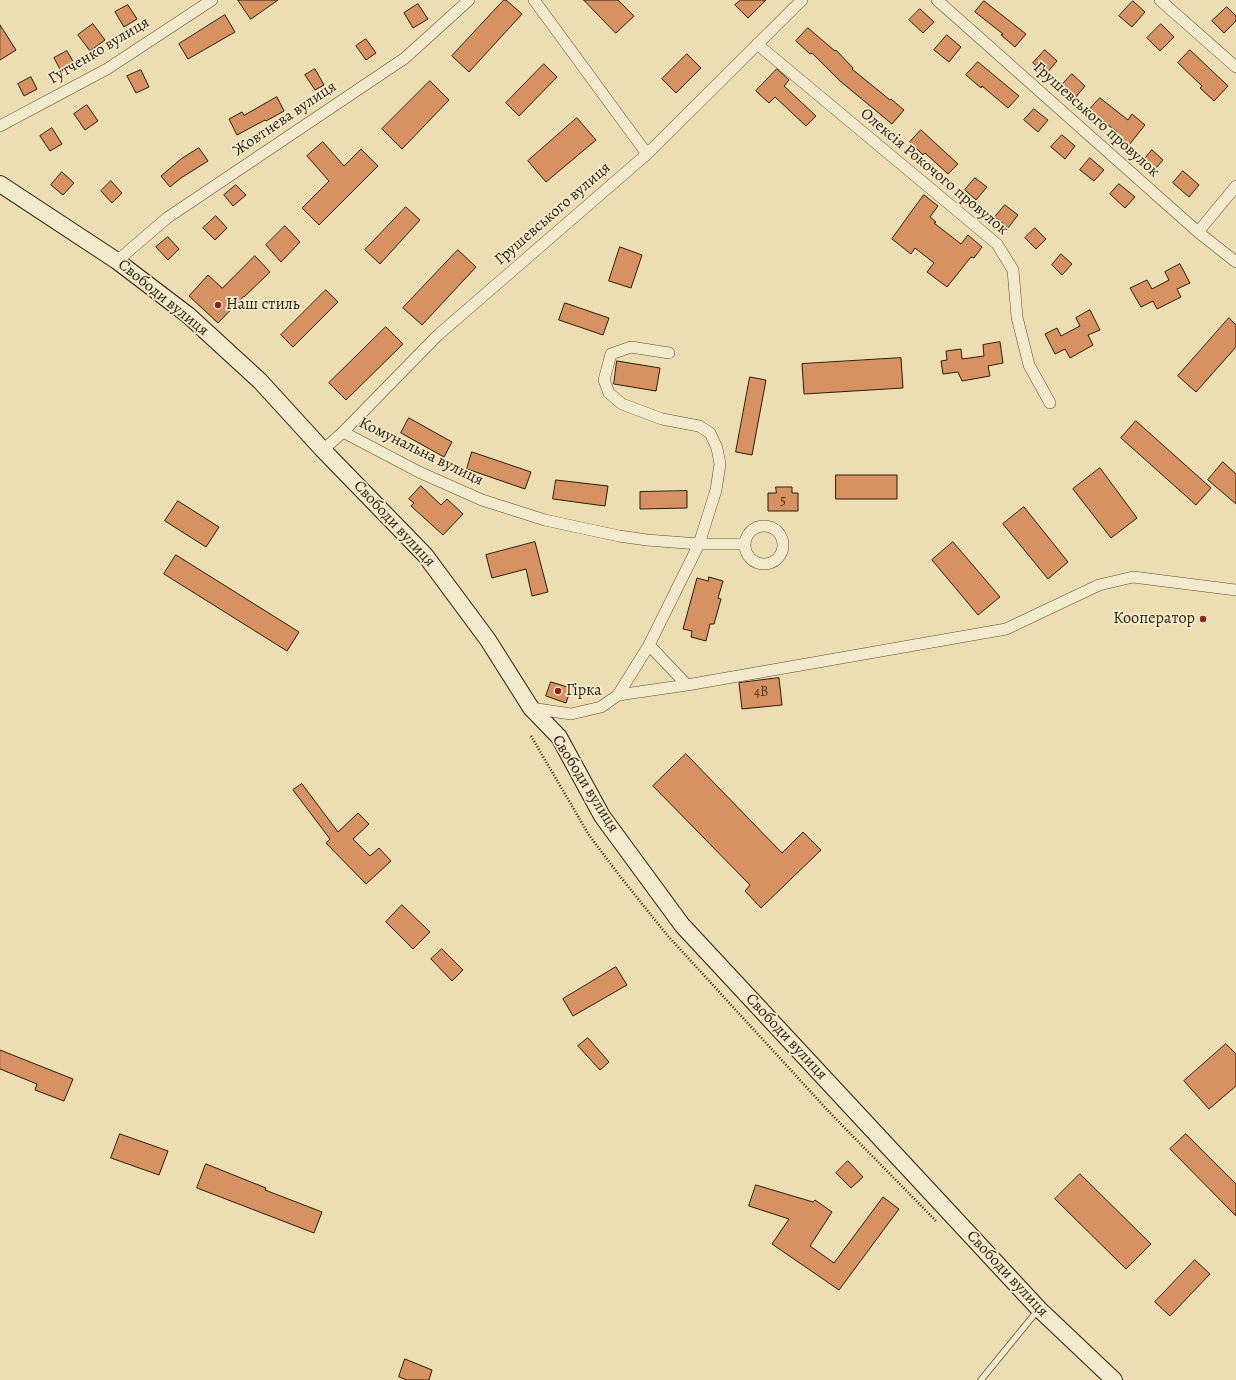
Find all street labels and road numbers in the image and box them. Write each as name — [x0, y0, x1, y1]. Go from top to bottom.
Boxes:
street label: Гутченко вулиця — [45, 13, 153, 89]
street label: Грушевського провулок — [1029, 58, 1163, 182]
street label: Жовтнева вулиця — [230, 77, 340, 161]
street label: Олексія Рокочого провулок — [856, 104, 1012, 240]
street label: Грушевського вулиця — [491, 158, 615, 270]
street label: Свободи вулиця — [114, 256, 212, 340]
street label: Комунальна вулиця — [356, 414, 486, 490]
street label: Свободи вулиця — [349, 477, 439, 571]
street label: Свободи вулиця — [547, 732, 623, 836]
street label: Свободи вулиця — [741, 990, 831, 1084]
street label: Свободи вулиця — [962, 1227, 1052, 1321]

